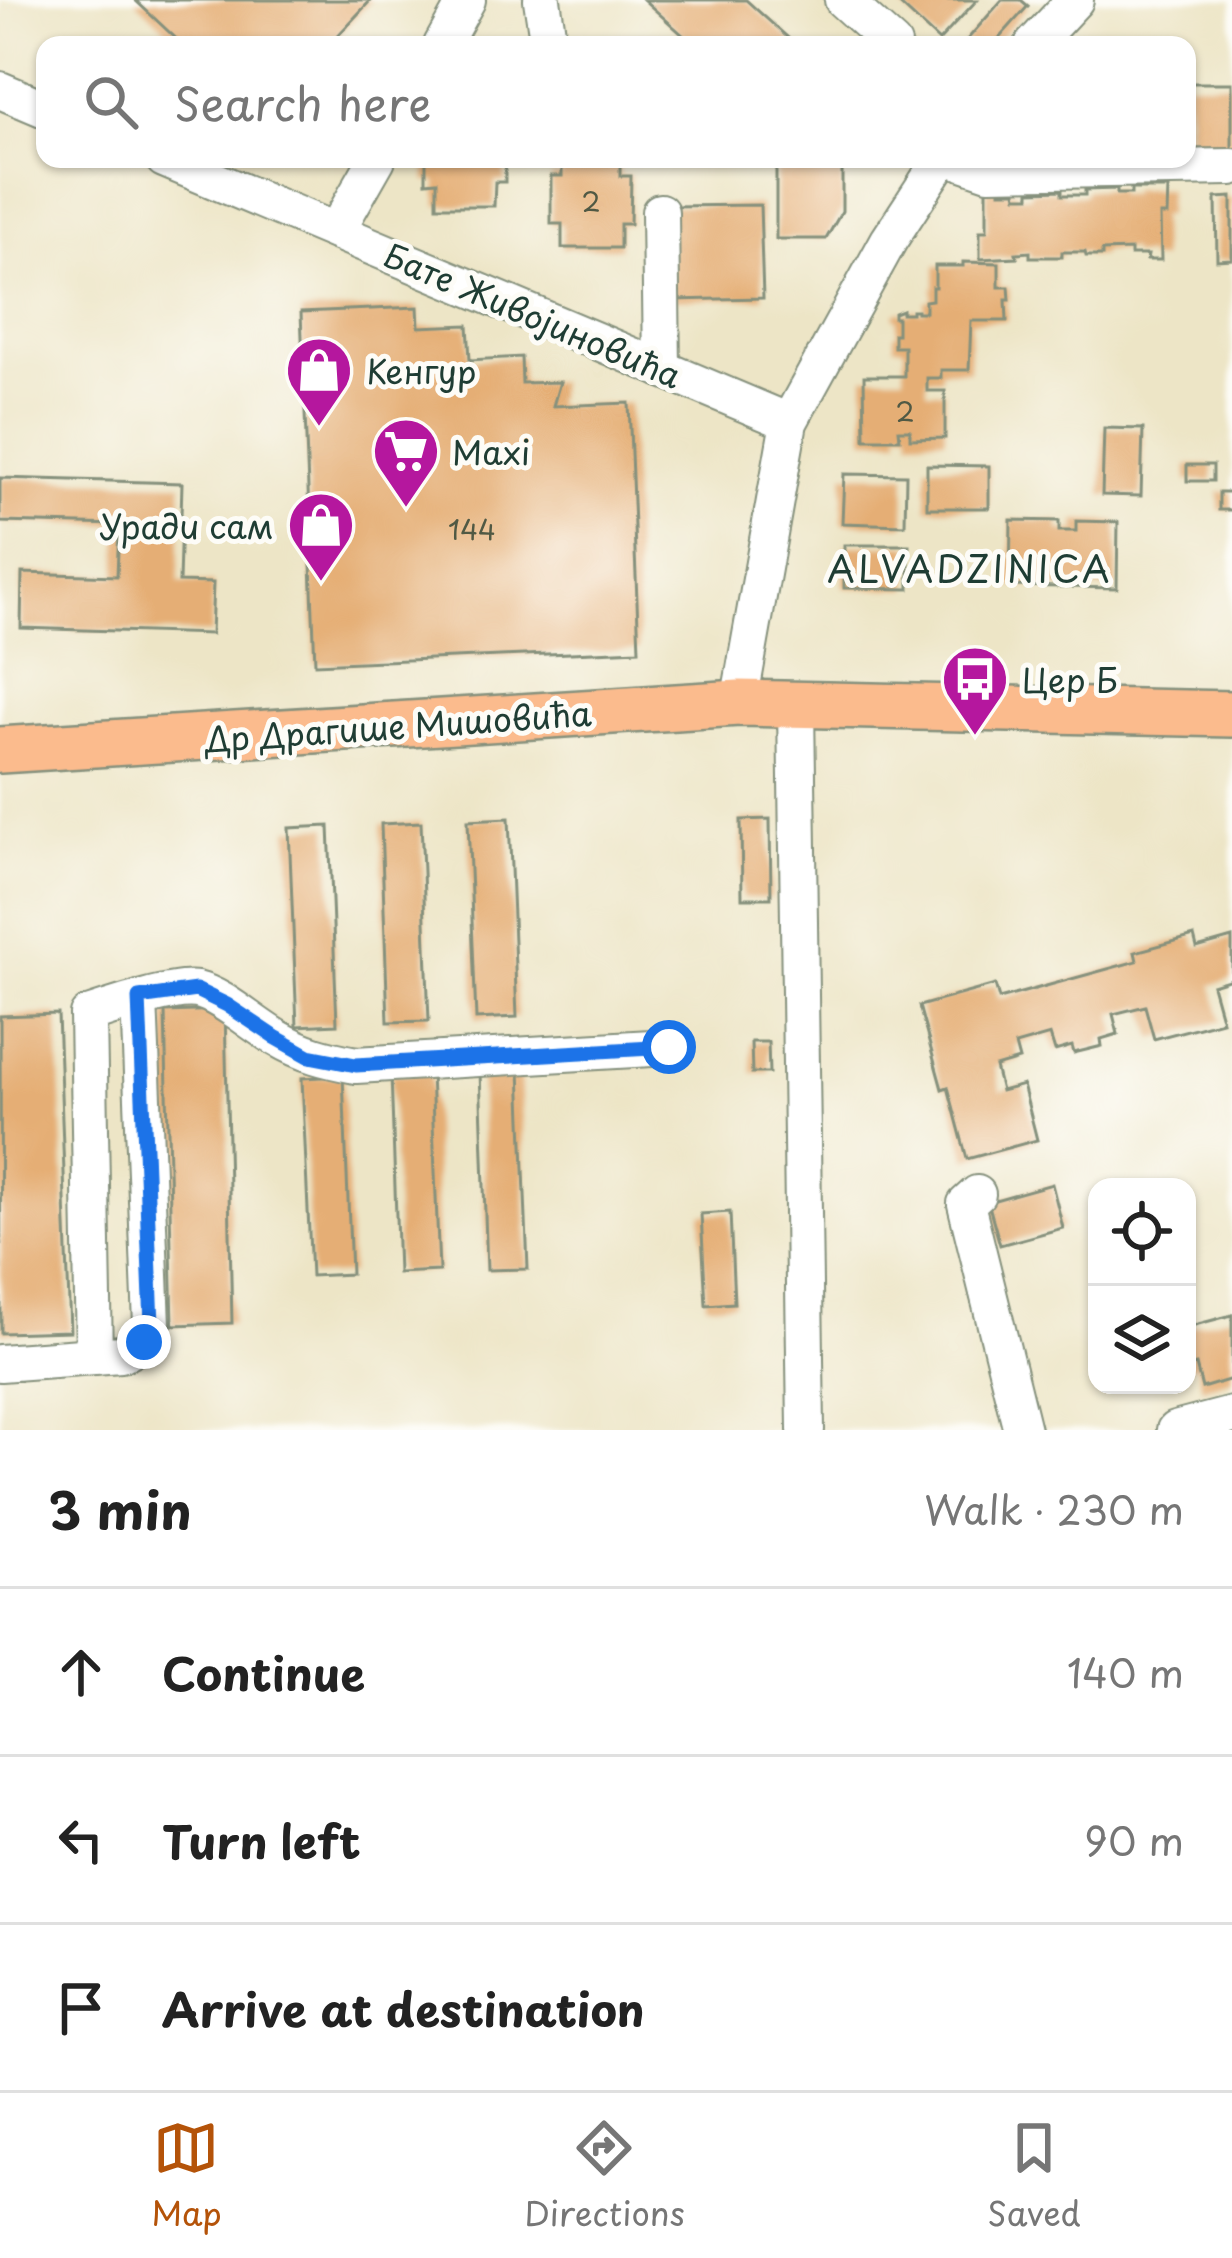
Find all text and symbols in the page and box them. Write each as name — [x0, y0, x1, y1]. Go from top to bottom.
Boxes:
search box — [36, 36, 1196, 168]
text: Search here — [174, 68, 431, 136]
icon: search — [78, 69, 144, 135]
house number: 2 — [581, 180, 601, 221]
street label: Бате Живојиновића — [376, 229, 690, 399]
shop icon: Кенгур — [284, 335, 354, 429]
place label: Кенгур — [366, 345, 476, 395]
house number: 2 — [895, 390, 915, 431]
supermarket icon: Maxi — [371, 416, 441, 510]
place label: Maxi — [452, 426, 530, 476]
shop icon: Уради сам — [286, 490, 356, 584]
place label: Уради сам — [100, 500, 274, 550]
house number: 144 — [448, 508, 496, 549]
district label: ALVADZINICA — [827, 541, 1113, 595]
bus stop icon: Цер Б — [940, 644, 1010, 738]
place label: Цер Б — [1022, 654, 1118, 704]
street label: Др Драгише Мишовића — [202, 687, 593, 764]
route start — [642, 1020, 696, 1074]
map controls — [1088, 1178, 1196, 1394]
button: locate — [1088, 1178, 1196, 1286]
button: layers — [1088, 1286, 1196, 1394]
route end — [117, 1315, 171, 1369]
text: 3 min — [48, 1470, 192, 1547]
text: Walk · 230 m — [924, 1479, 1184, 1538]
text: Continue — [162, 1638, 365, 1706]
icon: ahead — [48, 1639, 114, 1705]
text: 140 m — [1067, 1642, 1184, 1701]
text: Turn left — [162, 1806, 361, 1874]
icon: left — [48, 1807, 114, 1873]
text: 90 m — [1084, 1810, 1184, 1869]
text: Arrive at destination — [162, 1974, 645, 2042]
icon: arrive — [48, 1975, 114, 2041]
tab: Map — [151, 2115, 222, 2237]
tab: Directions — [524, 2115, 685, 2237]
tab: Saved — [987, 2115, 1081, 2237]

